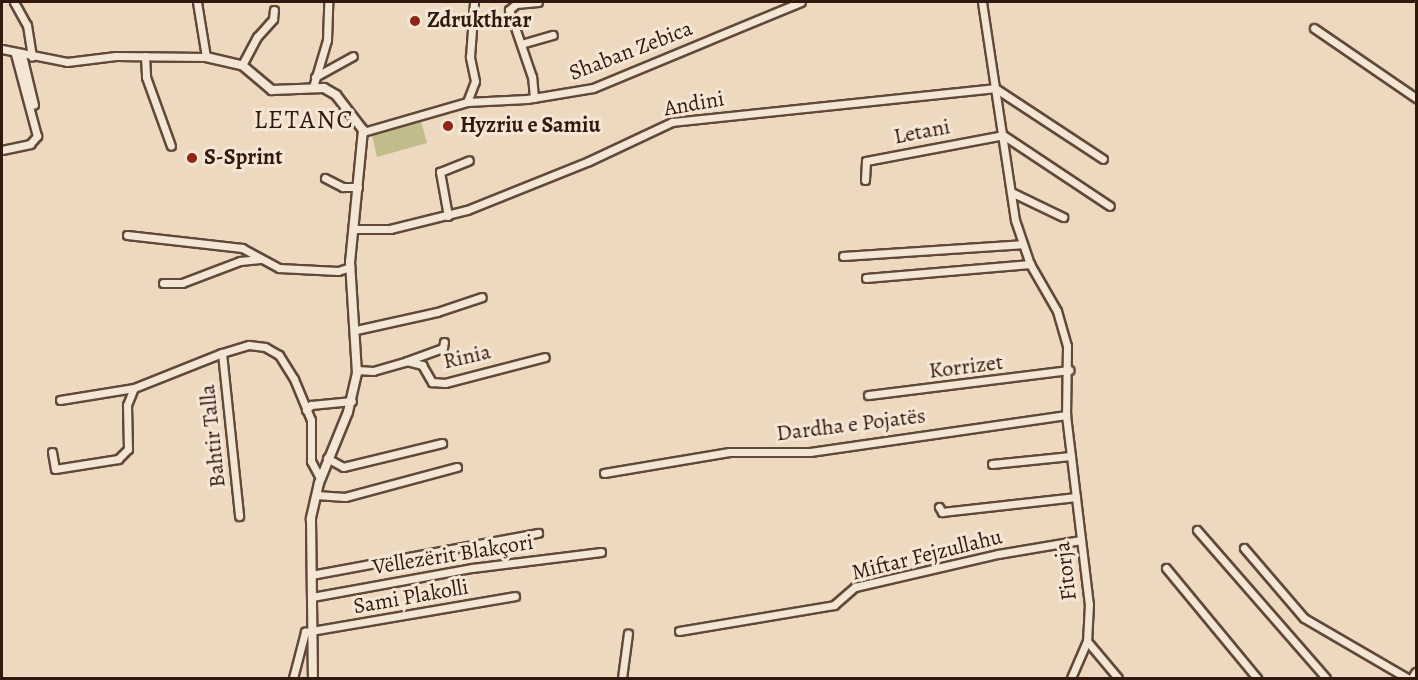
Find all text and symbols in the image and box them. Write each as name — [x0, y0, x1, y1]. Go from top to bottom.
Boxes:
place label: Zdrukthrar — [427, 8, 532, 34]
marker: Zdrukthrar — [408, 14, 422, 28]
street label: Shaban Zebica — [566, 15, 696, 87]
street label: Andini — [662, 86, 726, 122]
district label: LETANC — [254, 104, 354, 136]
place label: Hyzriu e Samiu — [460, 113, 600, 139]
street label: Letani — [892, 114, 952, 150]
marker: Hyzriu e Samiu — [441, 119, 455, 133]
place label: S-Sprint — [204, 145, 282, 171]
marker: S-Sprint — [185, 151, 199, 165]
street label: Rinia — [441, 339, 493, 375]
street label: Korrizet — [927, 349, 1005, 385]
street label: Bahtir Talla — [194, 383, 232, 489]
street label: Dardha e Pojatës — [775, 403, 927, 447]
street label: Miftar Fejzullahu — [849, 524, 1005, 586]
street label: Vëllezërit Blakçori — [371, 529, 535, 581]
street label: Fitorja — [1049, 540, 1083, 602]
street label: Sami Plakolli — [351, 574, 471, 620]

